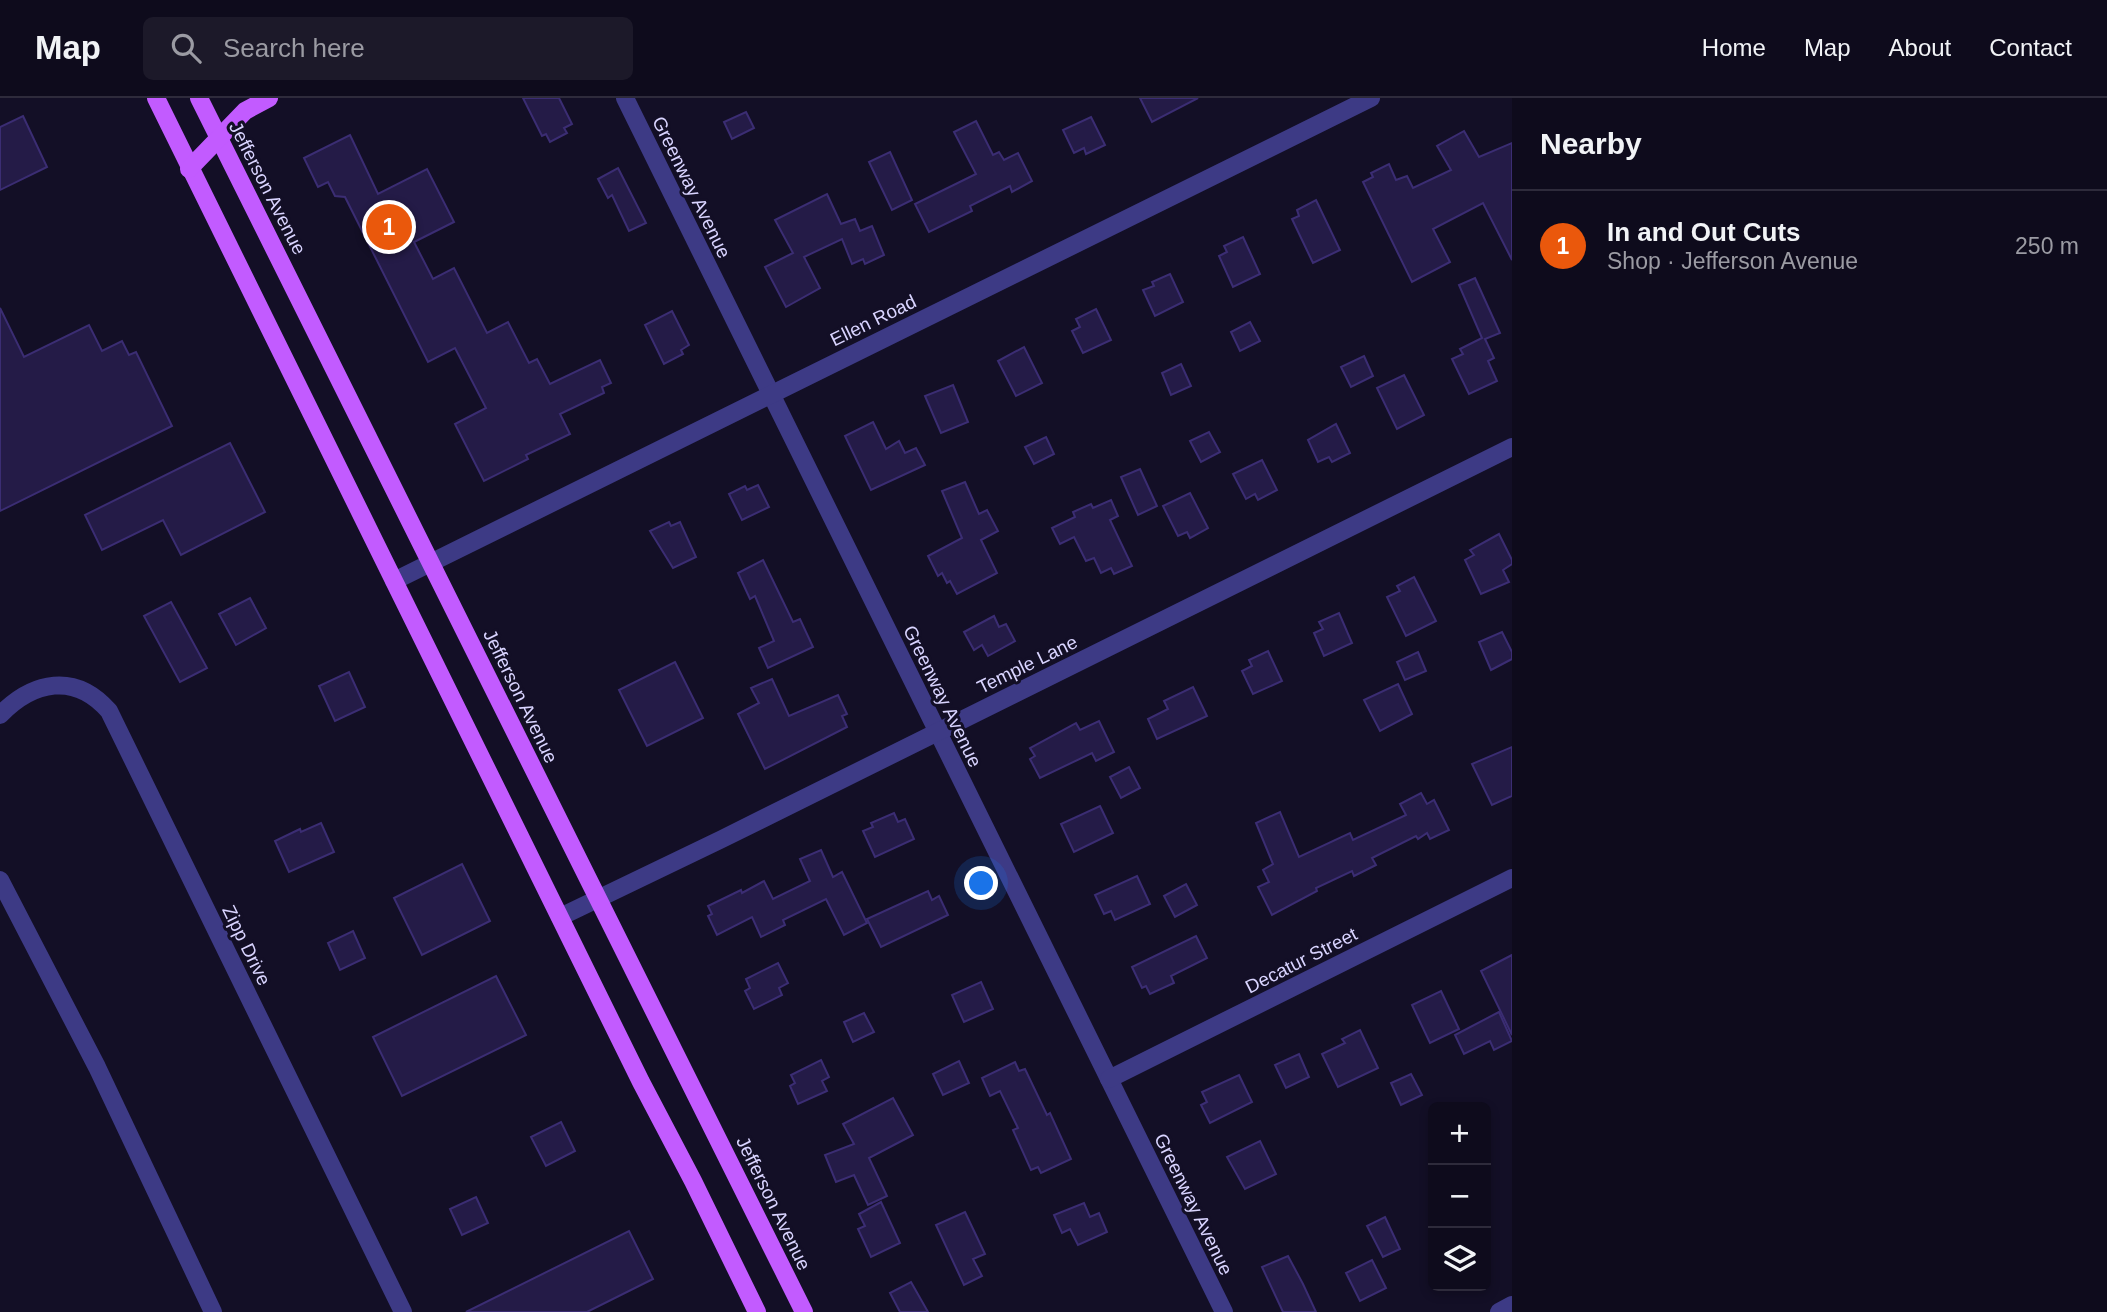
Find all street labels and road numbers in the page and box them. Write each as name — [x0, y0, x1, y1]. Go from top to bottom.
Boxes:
street label: Greenway Avenue — [648, 113, 735, 261]
street label: Jefferson Avenue — [225, 118, 310, 258]
street label: Ellen Road — [827, 291, 920, 350]
street label: Greenway Avenue — [899, 622, 986, 770]
street label: Jefferson Avenue — [479, 626, 562, 766]
street label: Temple Lane — [974, 631, 1081, 698]
street label: Zipp Drive — [218, 902, 275, 989]
street label: Decatur Street — [1242, 923, 1361, 998]
street label: Greenway Avenue — [1150, 1130, 1237, 1278]
street label: Jefferson Avenue — [732, 1133, 815, 1273]

